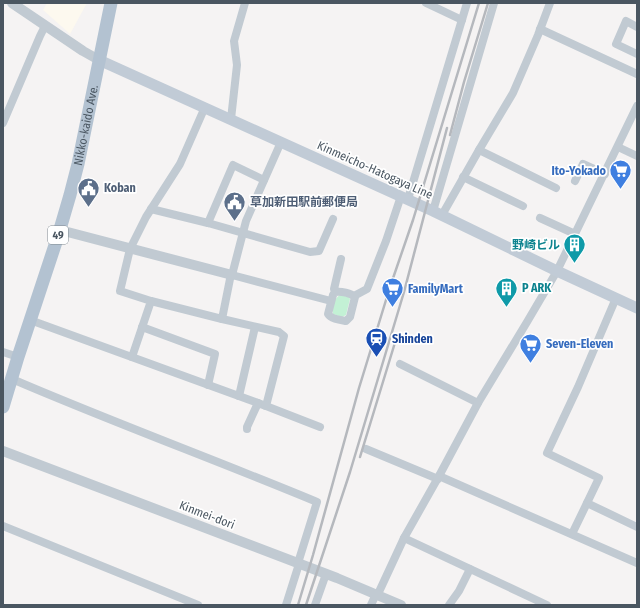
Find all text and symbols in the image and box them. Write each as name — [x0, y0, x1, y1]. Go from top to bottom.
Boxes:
street label: Nikko-kaido Ave. — [71, 83, 101, 167]
street label: Kinmeicho-Hatogaya Line — [315, 138, 435, 202]
supermarket icon: Ito-Yokado — [608, 158, 634, 191]
place label: Ito-Yokado — [552, 164, 607, 178]
public building icon: Koban — [76, 175, 102, 208]
place label: Koban — [104, 181, 136, 195]
public building icon: 草加新田駅前郵便局 — [221, 189, 247, 222]
place label: 草加新田駅前郵便局 — [250, 195, 358, 209]
road number: 49 — [48, 226, 68, 244]
building icon: 野崎ビル — [562, 232, 588, 265]
place label: 野崎ビル — [512, 238, 560, 252]
building icon: P ARK — [494, 275, 520, 308]
supermarket icon: FamilyMart — [379, 276, 405, 309]
place label: P ARK — [522, 281, 552, 295]
place label: FamilyMart — [408, 282, 464, 296]
station icon: Shinden — [363, 326, 389, 359]
supermarket icon: Seven-Eleven — [517, 331, 543, 364]
place label: Shinden — [392, 332, 433, 346]
place label: Seven-Eleven — [546, 337, 613, 351]
street label: Kinmei-dori — [177, 498, 237, 532]

